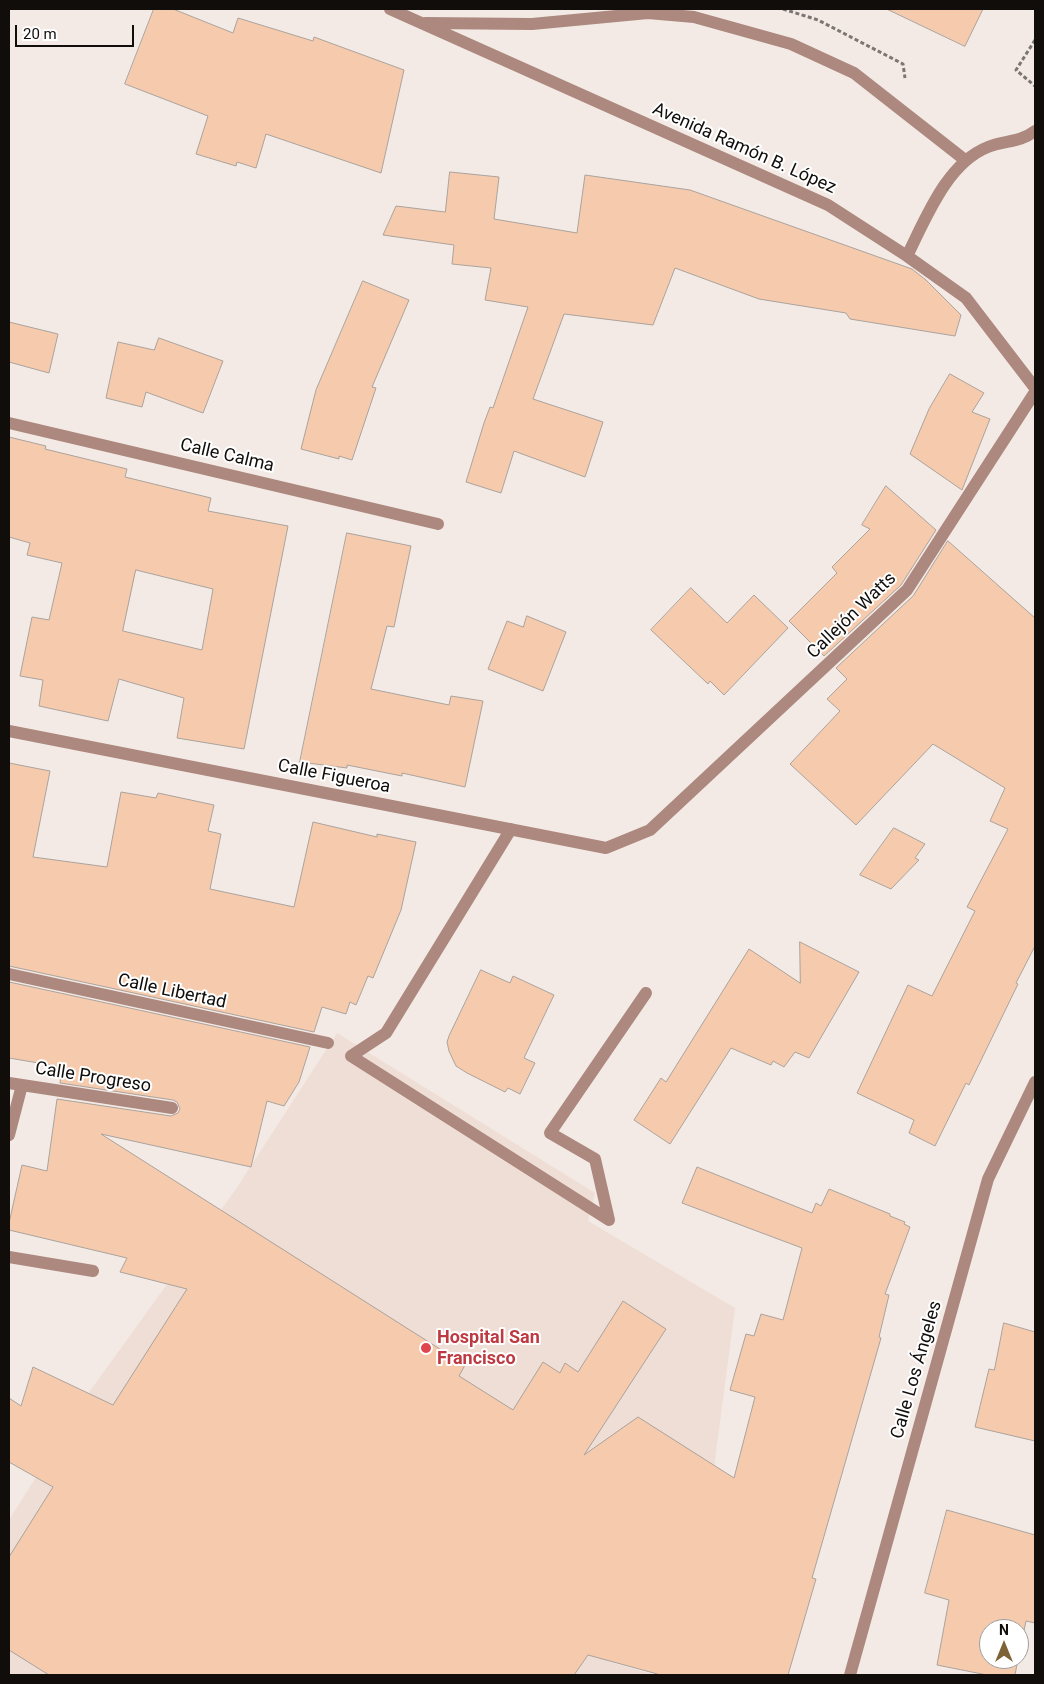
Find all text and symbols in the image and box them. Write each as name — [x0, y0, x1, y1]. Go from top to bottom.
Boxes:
scale bar — [18, 15, 136, 47]
text: 20 m — [23, 25, 57, 43]
street label: Avenida Ramón B. López — [649, 99, 839, 199]
street label: Calle Calma — [178, 435, 276, 477]
street label: Callejón Watts — [803, 568, 901, 664]
street label: Calle Figueroa — [276, 756, 392, 798]
street label: Calle Libertad — [116, 970, 228, 1014]
street label: Calle Progreso — [34, 1058, 152, 1098]
street label: Calle Los Ángeles — [887, 1299, 947, 1441]
place label: Hospital San Francisco — [437, 1327, 540, 1370]
marker: Hospital San Francisco — [419, 1341, 433, 1355]
north arrow — [979, 1619, 1029, 1669]
text: N — [999, 1622, 1009, 1638]

